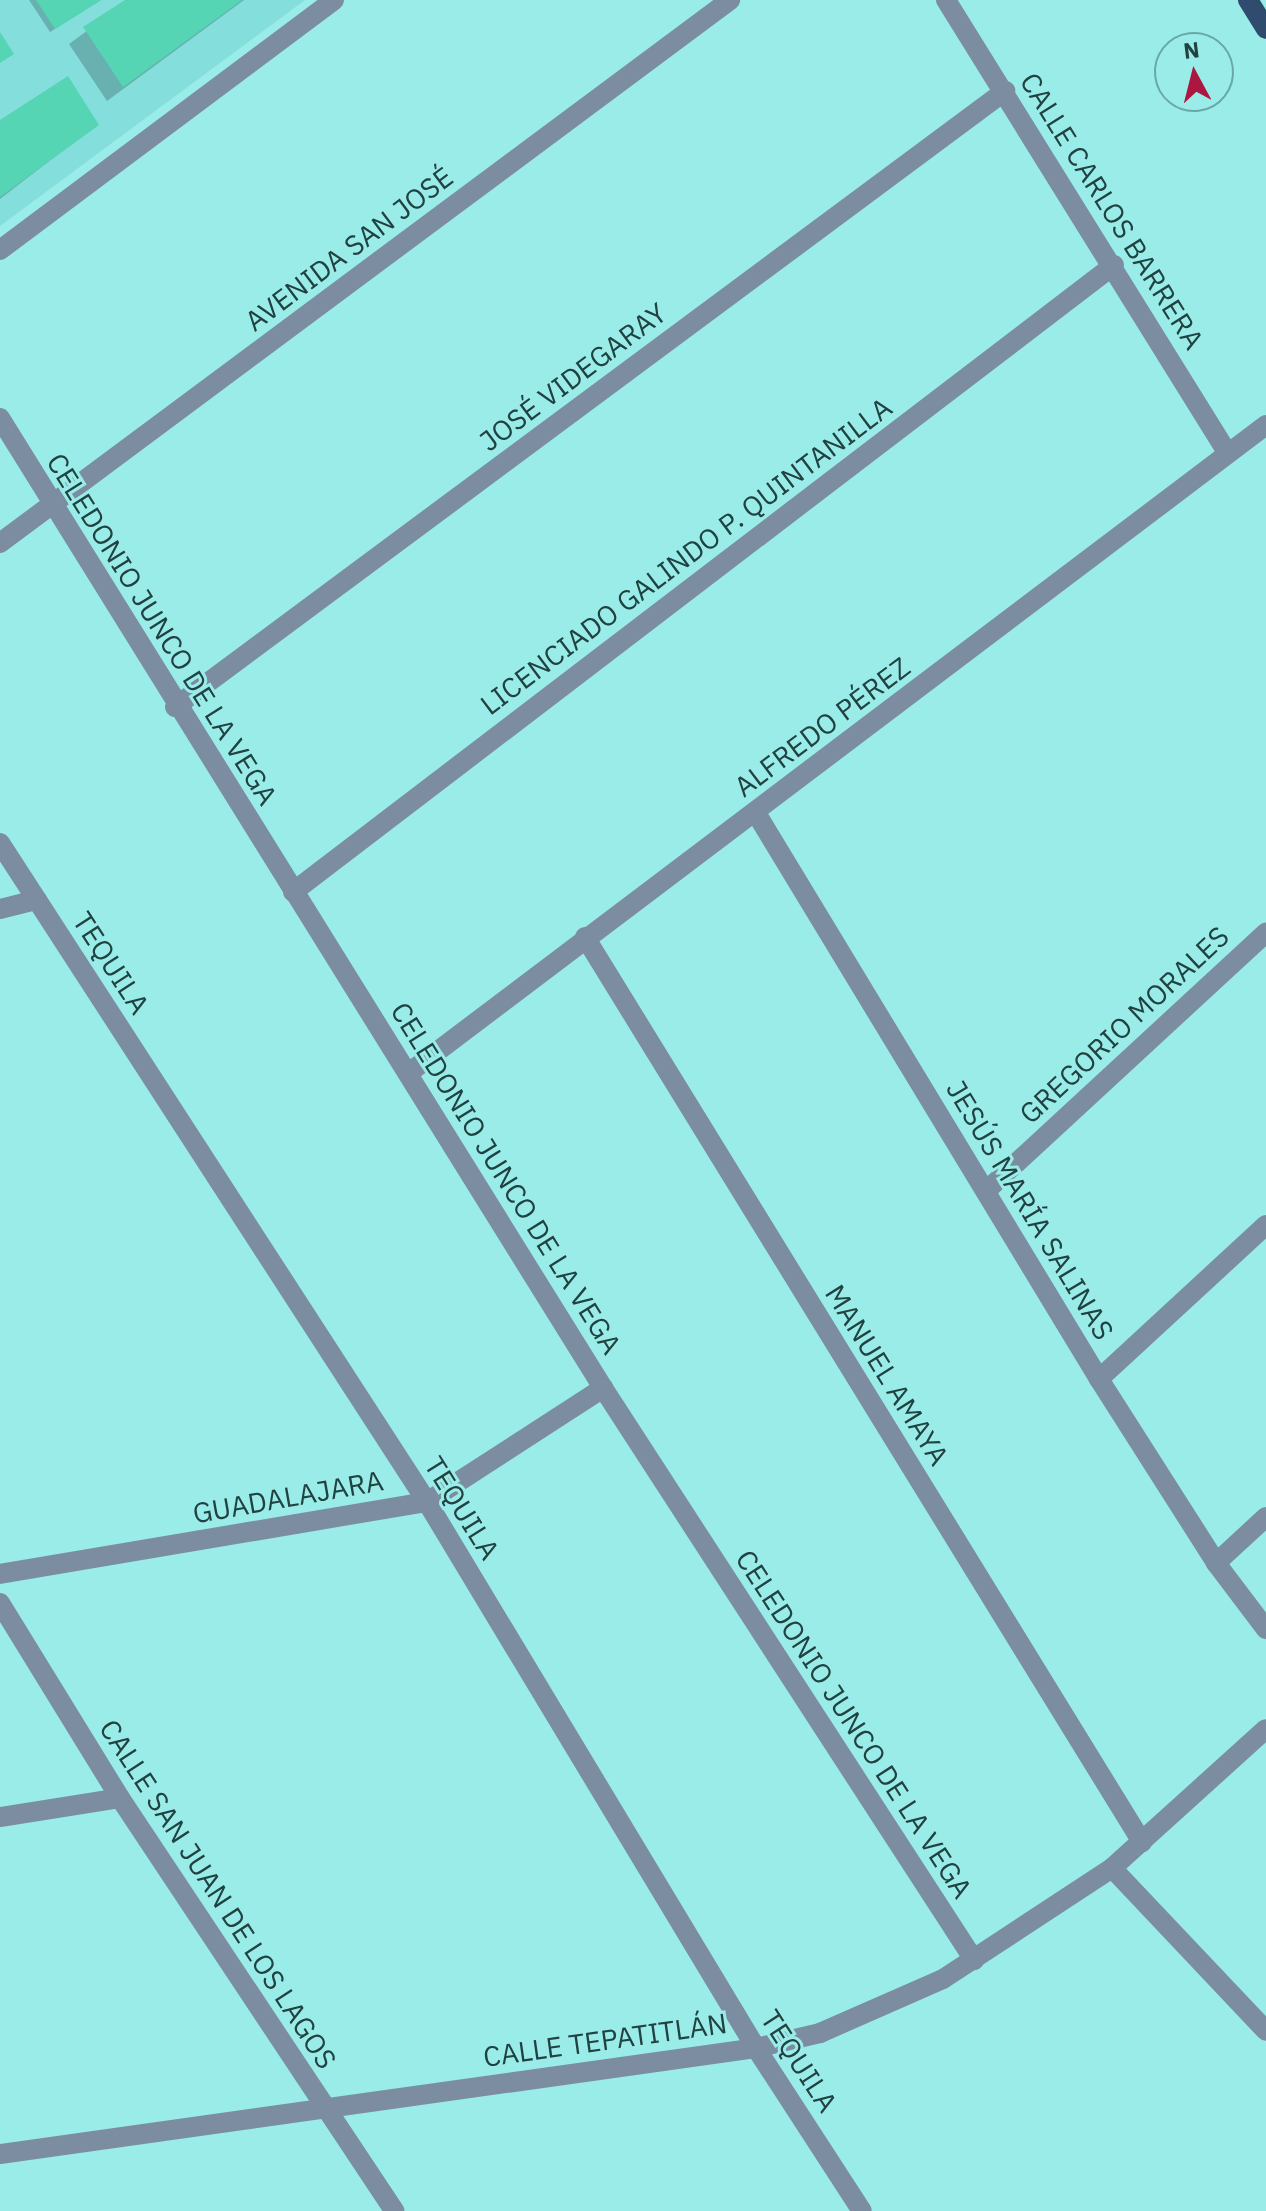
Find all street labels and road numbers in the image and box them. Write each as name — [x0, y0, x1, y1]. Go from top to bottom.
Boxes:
street label: CALLE CARLOS BARRERA — [1013, 67, 1211, 355]
street label: AVENIDA SAN JOSÉ — [238, 160, 460, 338]
street label: JOSÉ VIDEGARAY — [473, 296, 673, 458]
street label: LICENCIADO GALINDO P. QUINTANILLA — [474, 390, 898, 722]
street label: CELEDONIO JUNCO DE LA VEGA — [40, 447, 284, 811]
street label: ALFREDO PÉREZ — [728, 650, 916, 804]
street label: TEQUILA — [66, 906, 156, 1020]
street label: GREGORIO MORALES — [1012, 919, 1236, 1131]
street label: CELEDONIO JUNCO DE LA VEGA — [384, 996, 628, 1360]
street label: JESÚS MARÍA SALINAS — [939, 1074, 1121, 1346]
street label: MANUEL AMAYA — [818, 1279, 956, 1471]
street label: TEQUILA — [417, 1450, 507, 1566]
street label: GUADALAJARA — [190, 1464, 386, 1530]
street label: CELEDONIO JUNCO DE LA VEGA — [729, 1544, 979, 1904]
street label: CALLE SAN JUAN DE LOS LAGOS — [92, 1713, 344, 2075]
street label: TEQUILA — [754, 2004, 844, 2118]
street label: CALLE TEPATITLÁN — [481, 2006, 729, 2074]

